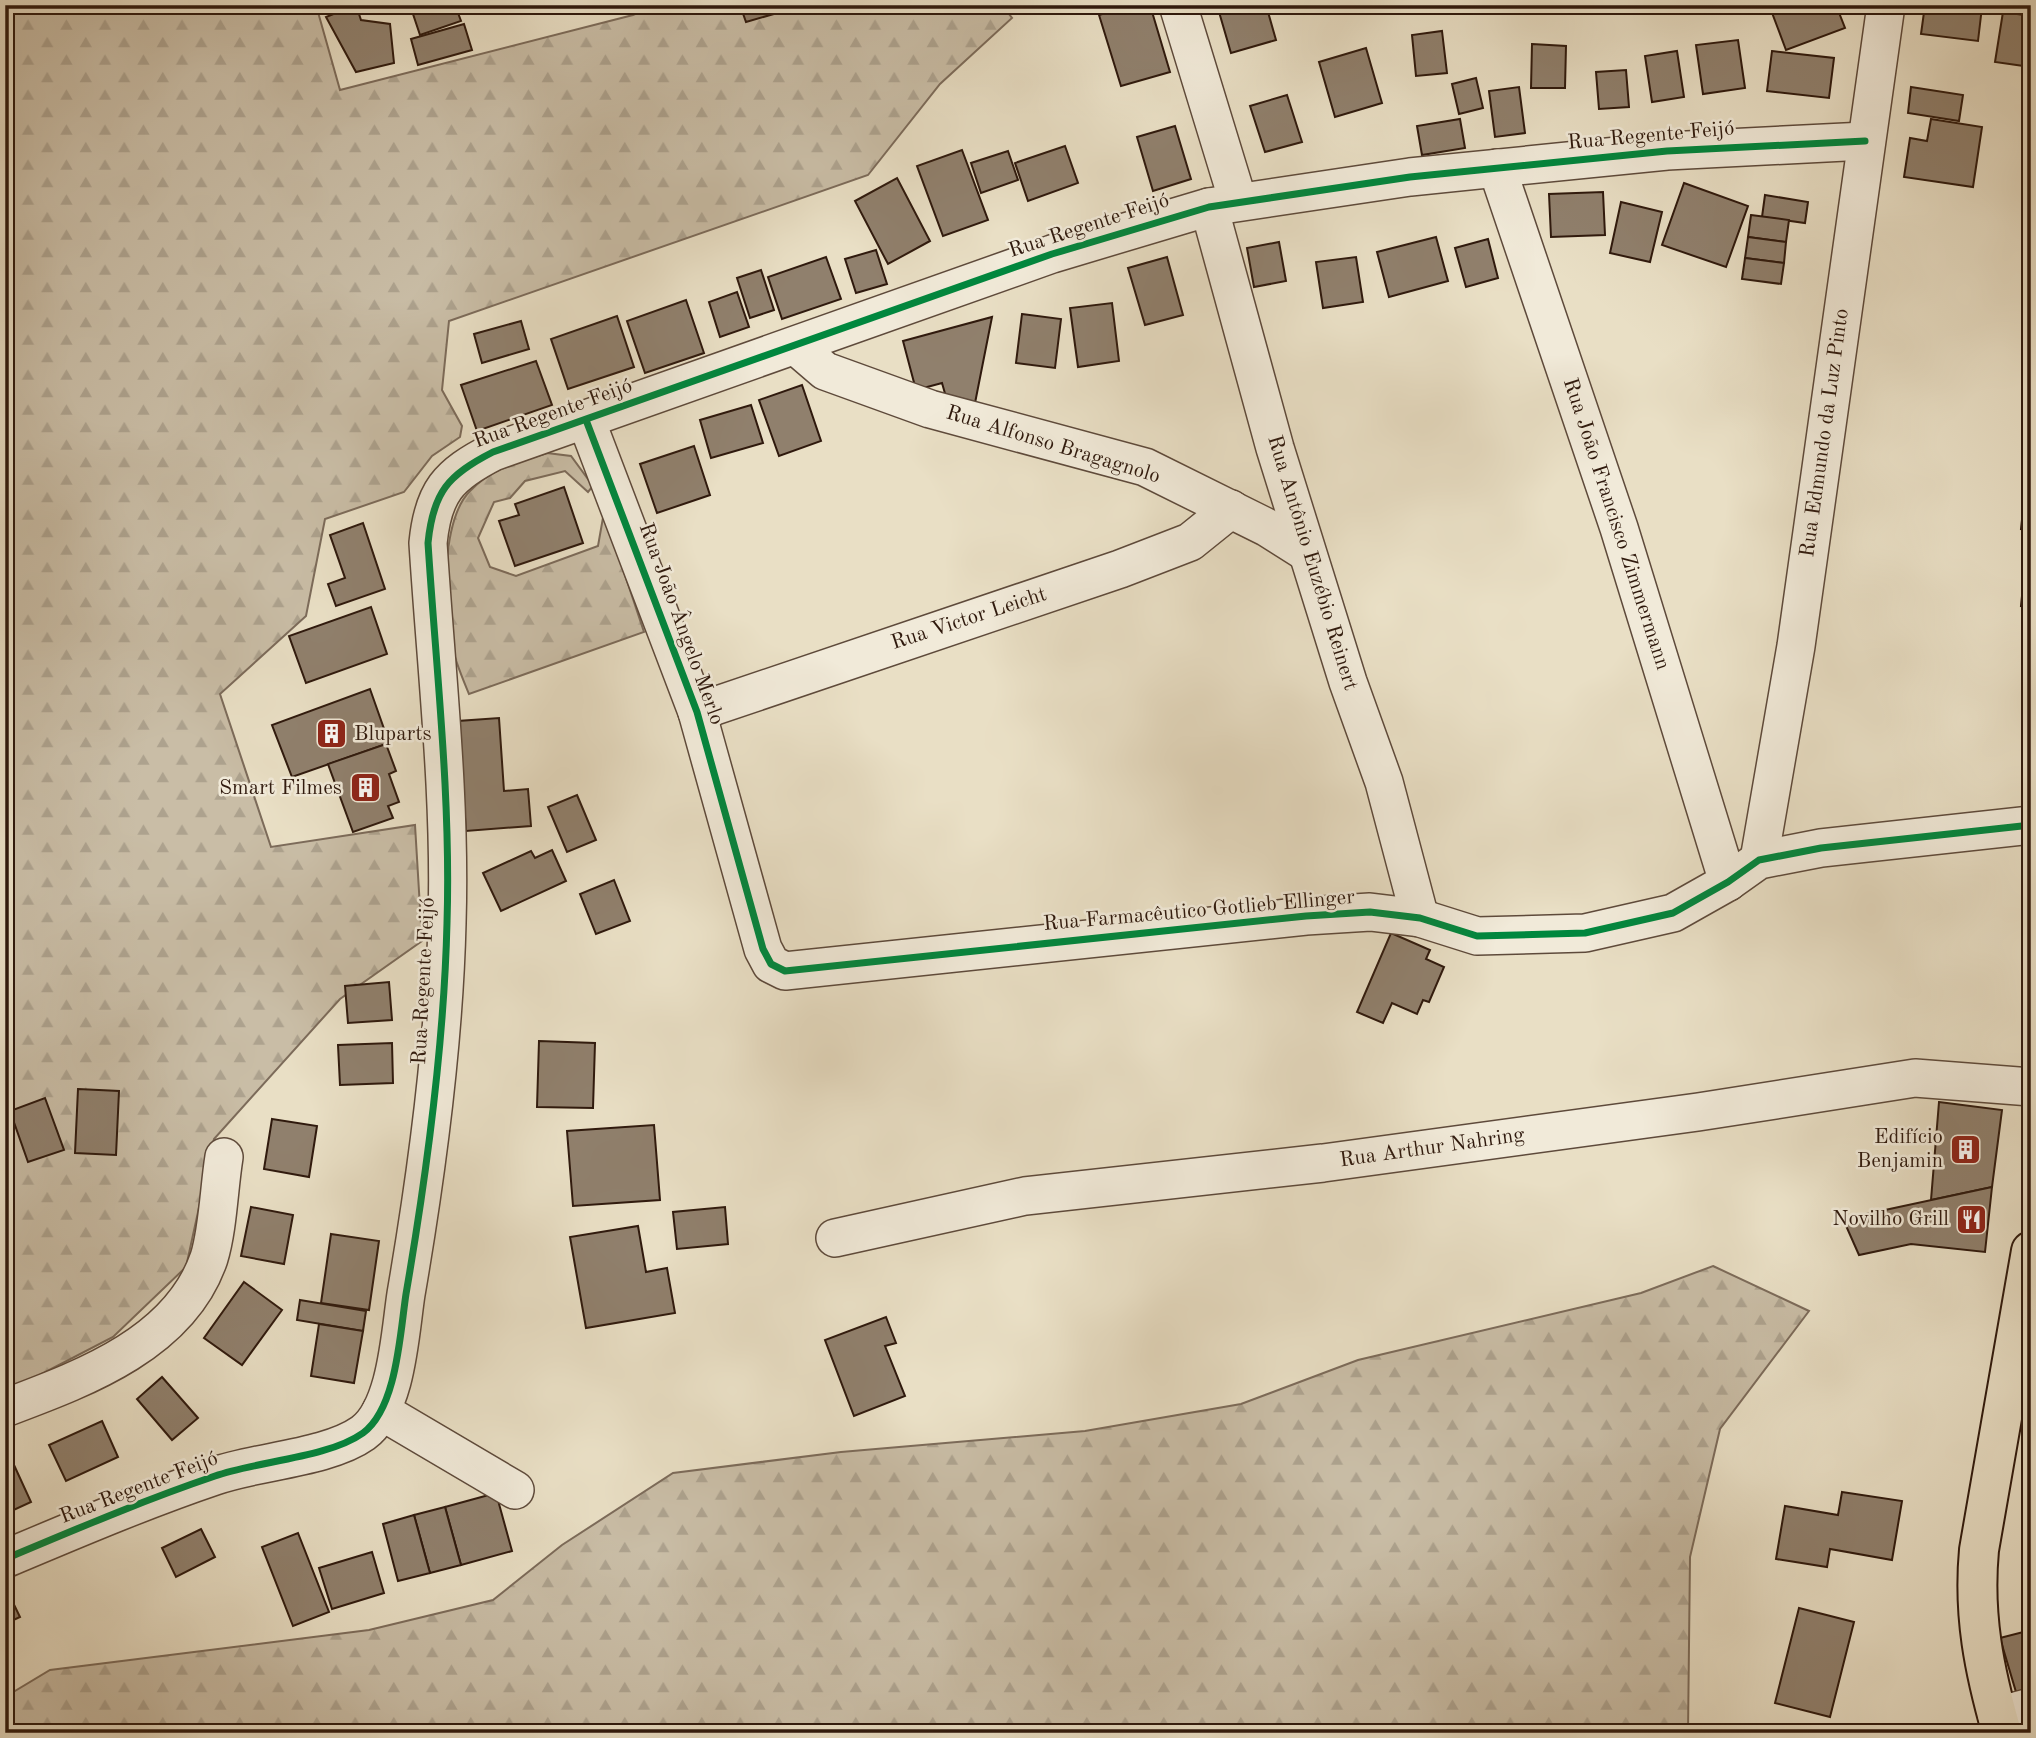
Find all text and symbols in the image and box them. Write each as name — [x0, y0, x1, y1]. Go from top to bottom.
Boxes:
street label: Rua Regente Feijó — [1567, 118, 1735, 154]
street label: Rua Regente Feijó — [1006, 190, 1172, 262]
street label: Rua Edmundo da Luz Pinto — [1797, 307, 1853, 559]
street label: Rua Regente Feijó — [471, 375, 635, 453]
street label: Rua João Francisco Zimmermann — [1559, 375, 1673, 673]
street label: Rua Alfonso Bragagnolo — [943, 402, 1163, 488]
street label: Rua Antônio Euzébio Reinert — [1263, 433, 1361, 693]
street label: Rua João Ângelo Merlo — [635, 519, 731, 728]
street label: Rua Victor Leicht — [889, 584, 1049, 654]
building icon: Bluparts — [314, 717, 348, 751]
place label: Bluparts — [354, 724, 432, 745]
building icon: Smart Filmes — [348, 771, 382, 805]
place label: Smart Filmes — [219, 778, 342, 799]
street label: Rua Farmacêutico Gotlieb Ellinger — [1042, 887, 1356, 935]
street label: Rua Regente Feijó — [409, 897, 439, 1065]
street label: Rua Arthur Nahring — [1338, 1125, 1526, 1171]
place label: Edifício Benjamin — [1857, 1127, 1943, 1172]
building icon: Edifício Benjamin — [1949, 1132, 1983, 1166]
restaurant icon: Novilho Grill — [1955, 1202, 1989, 1236]
place label: Novilho Grill — [1832, 1209, 1949, 1230]
street label: Rua Regente Feijó — [57, 1448, 221, 1528]

